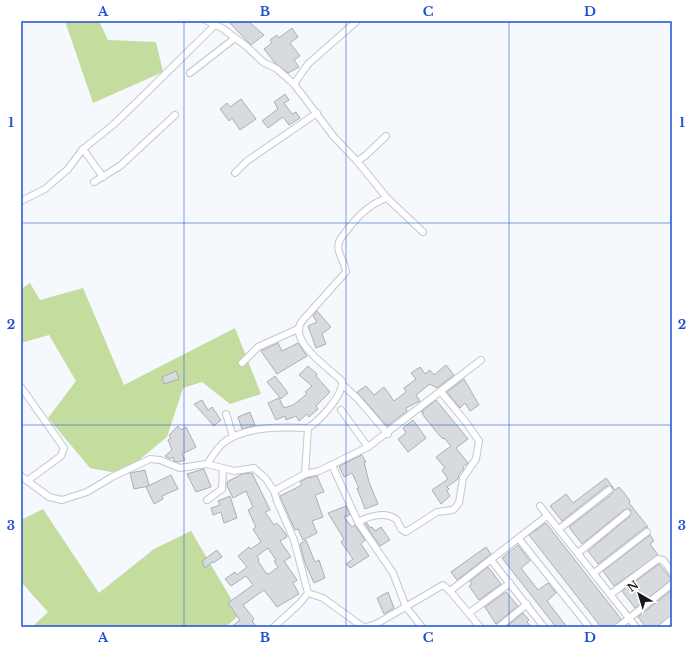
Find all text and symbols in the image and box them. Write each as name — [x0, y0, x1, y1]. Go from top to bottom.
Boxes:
text: A — [97, 3, 109, 20]
text: B — [260, 3, 270, 20]
text: C — [423, 3, 434, 20]
text: D — [584, 3, 596, 20]
text: 1 — [8, 114, 14, 131]
text: 1 — [679, 114, 685, 131]
text: 2 — [7, 316, 15, 333]
text: 2 — [678, 316, 686, 333]
text: 3 — [7, 517, 15, 534]
text: 3 — [678, 517, 686, 534]
north arrow — [619, 574, 659, 614]
text: N — [624, 577, 642, 595]
text: A — [97, 629, 109, 646]
text: B — [260, 629, 270, 646]
text: C — [423, 629, 434, 646]
text: D — [584, 629, 596, 646]

